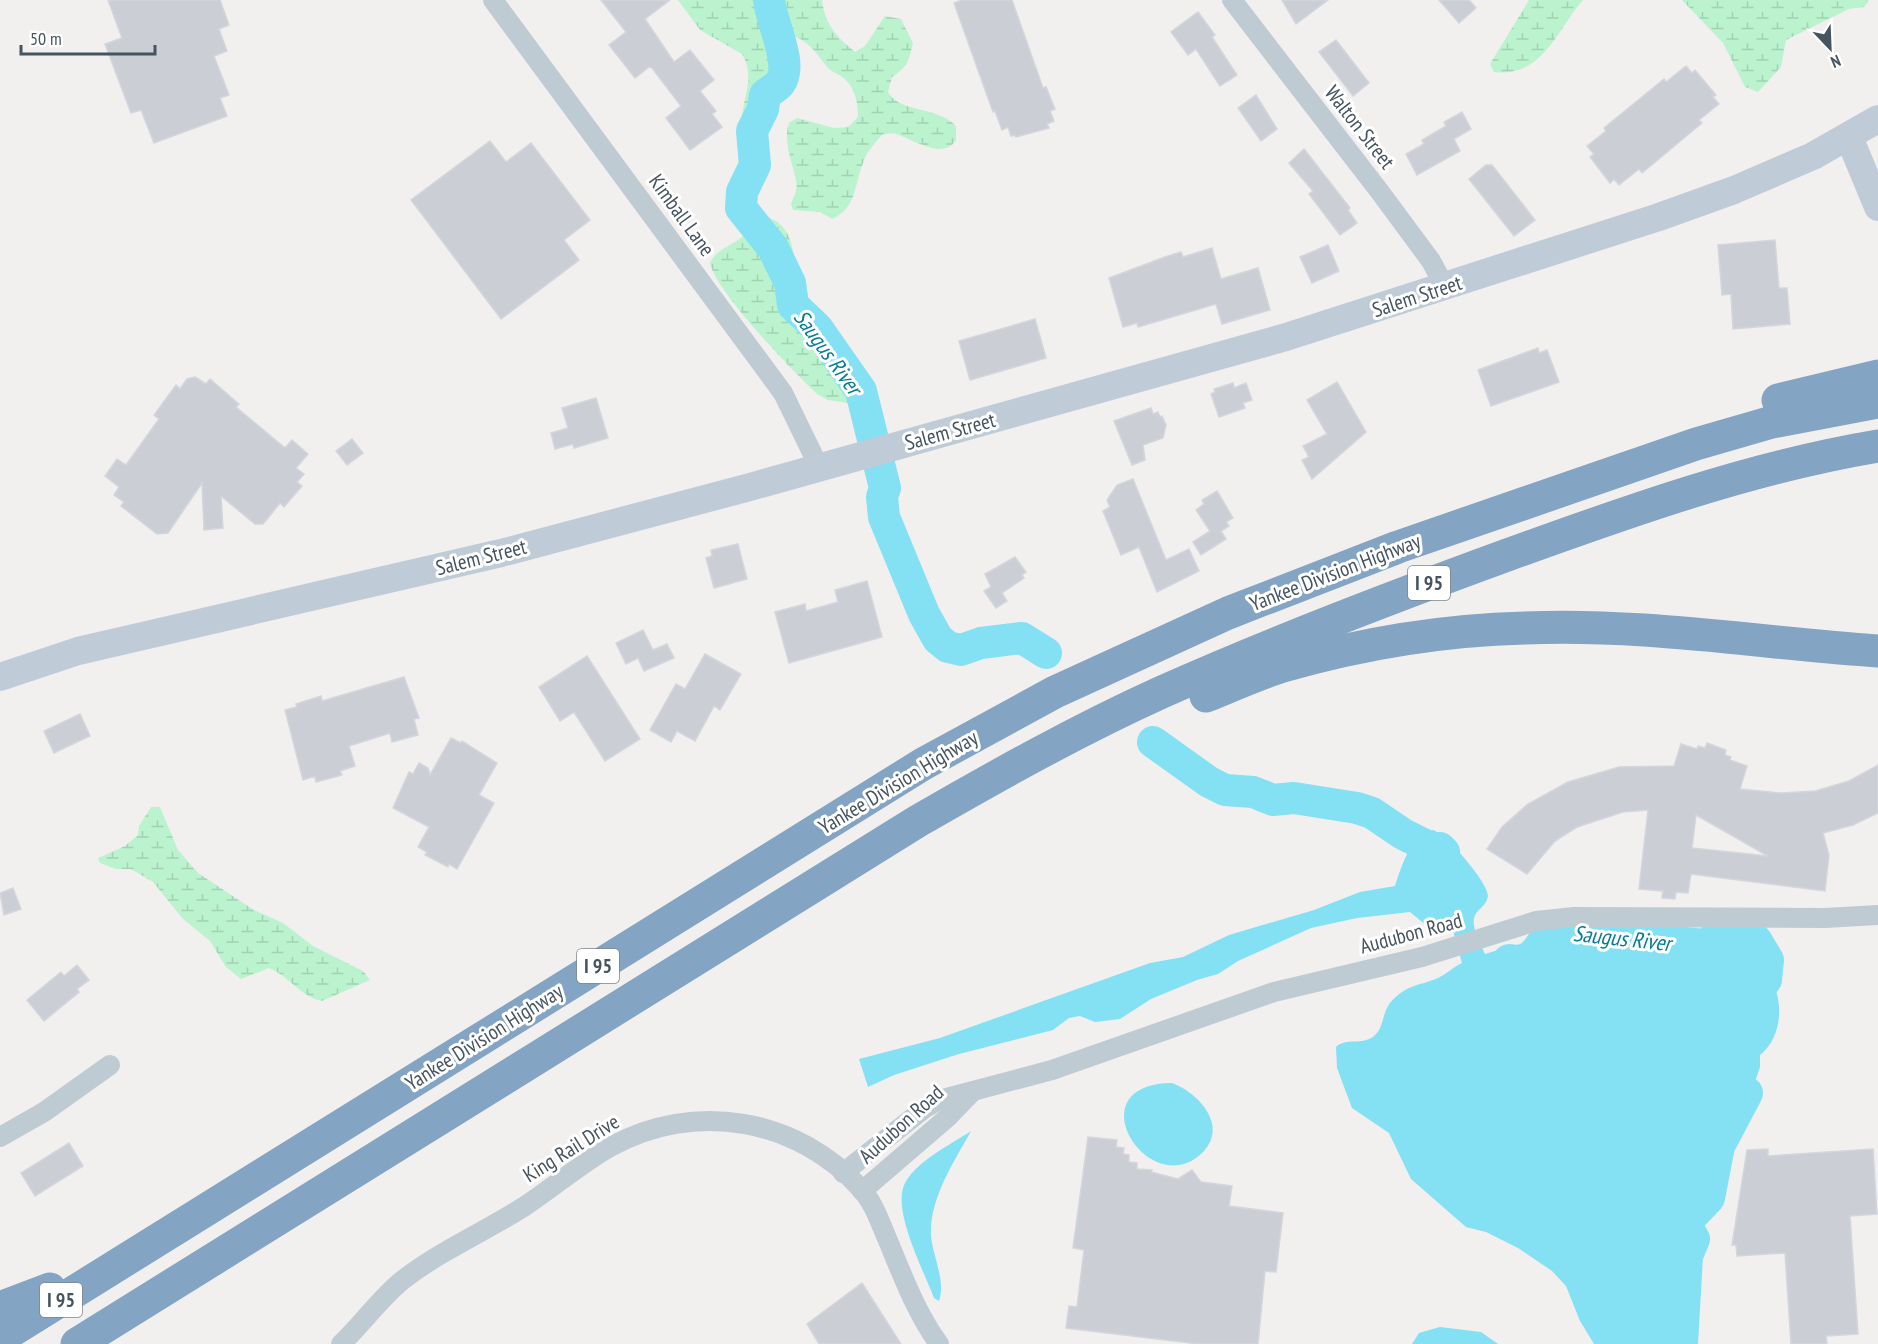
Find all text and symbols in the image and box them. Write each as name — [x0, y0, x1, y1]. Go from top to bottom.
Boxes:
scale bar — [21, 18, 154, 56]
north arrow — [1800, 18, 1860, 78]
text: 50 m — [30, 27, 62, 50]
text: N — [1828, 51, 1844, 73]
street label: Walton Street — [1319, 80, 1401, 174]
street label: Kimball Lane — [643, 169, 721, 261]
street label: Salem Street — [1369, 269, 1465, 323]
water label: Saugus River — [788, 304, 870, 402]
street label: Salem Street — [902, 406, 998, 456]
street label: Yankee Division Highway — [1246, 527, 1424, 617]
street label: Salem Street — [433, 533, 529, 581]
road number: I 95 — [1408, 566, 1450, 600]
street label: Yankee Division Highway — [813, 724, 983, 840]
street label: Audubon Road — [1357, 906, 1465, 960]
water label: Saugus River — [1572, 919, 1675, 957]
road number: I 95 — [577, 949, 619, 983]
street label: Yankee Division Highway — [400, 978, 568, 1096]
street label: Audubon Road — [853, 1079, 949, 1169]
street label: King Rail Drive — [518, 1108, 624, 1188]
road number: I 95 — [40, 1283, 82, 1317]

